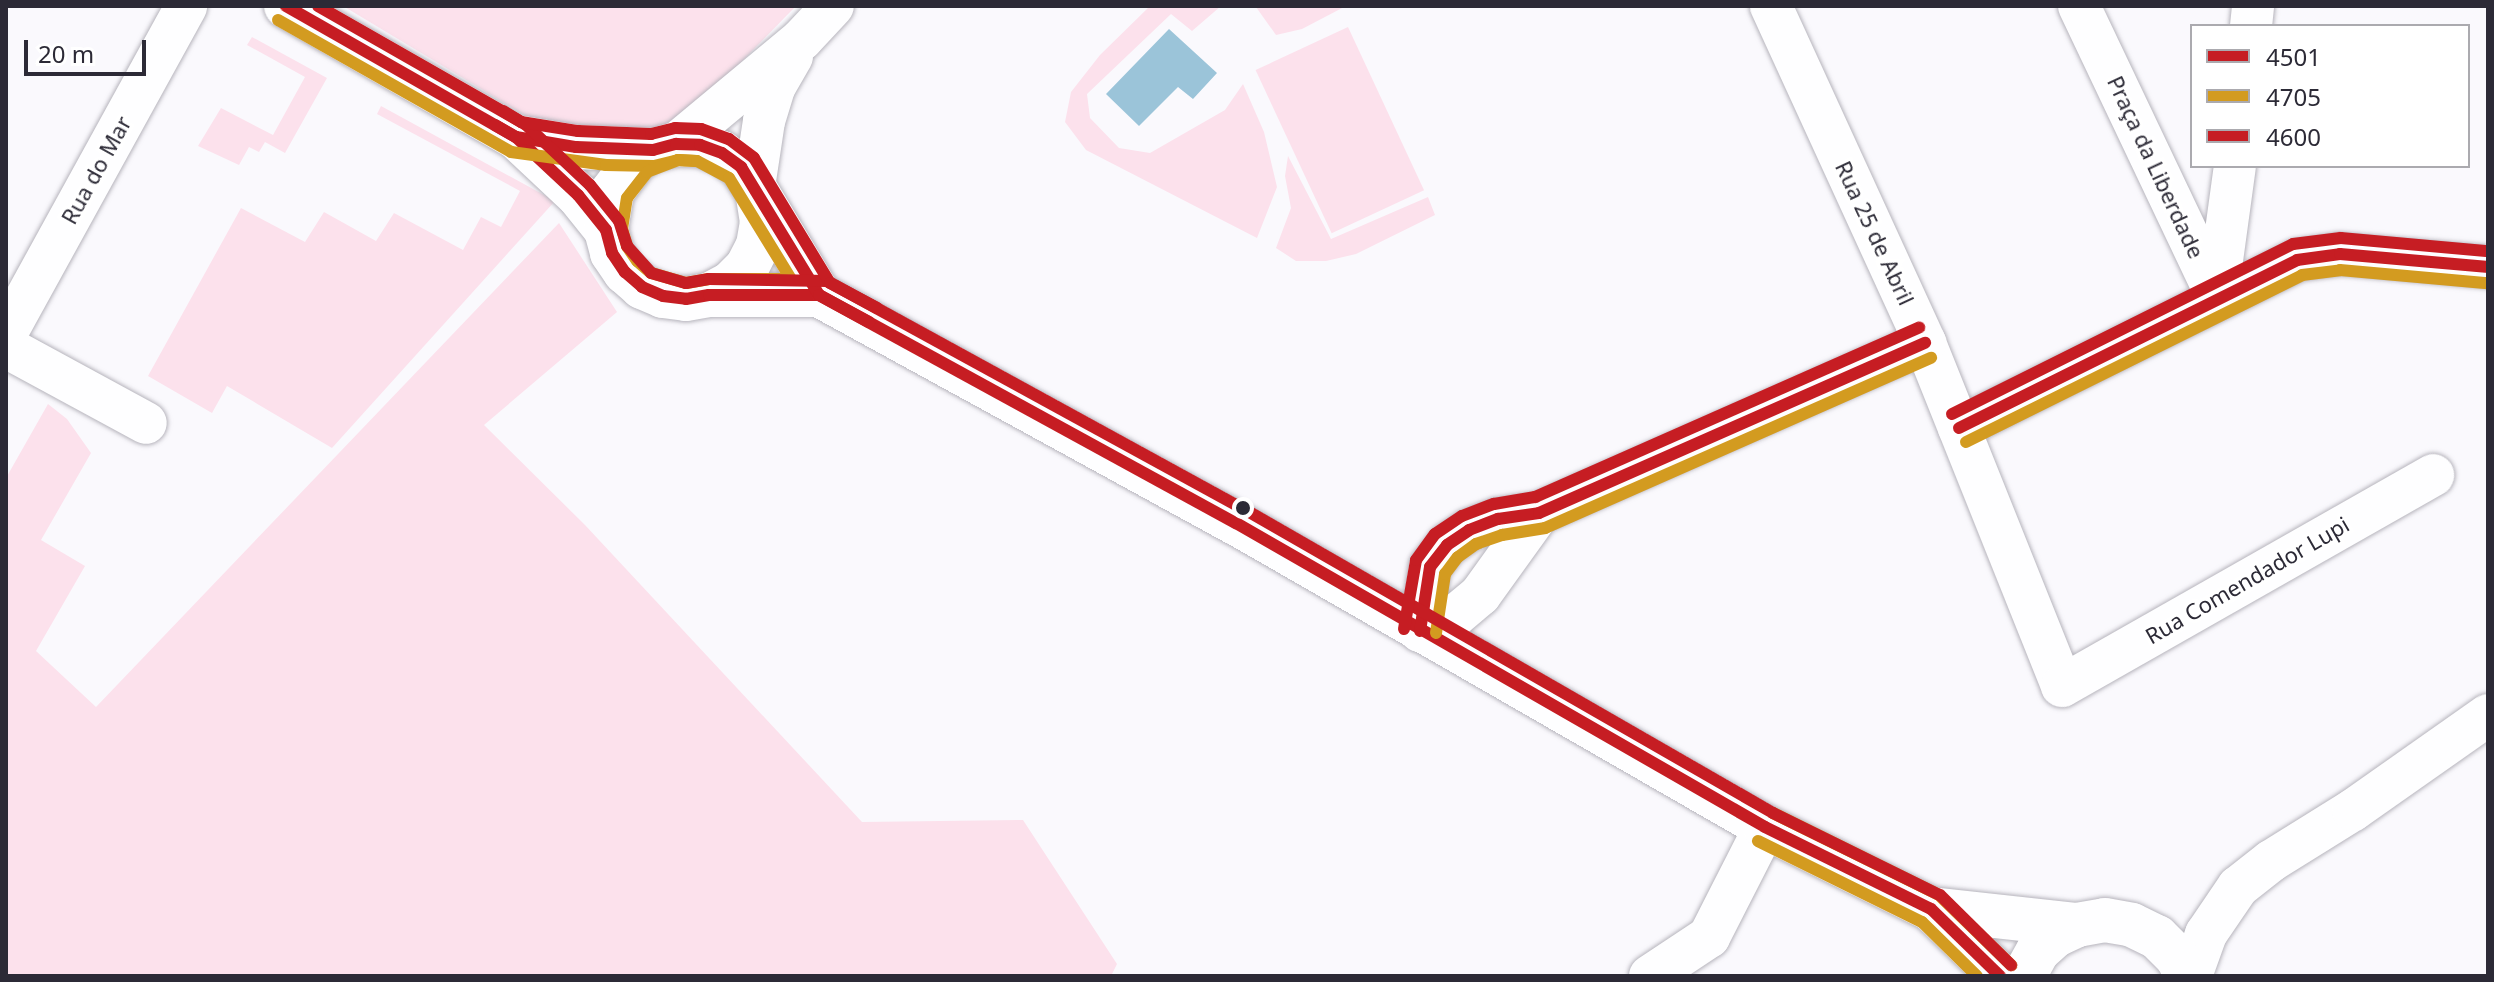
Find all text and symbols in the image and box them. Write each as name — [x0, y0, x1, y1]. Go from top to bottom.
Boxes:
scale bar — [28, 24, 150, 74]
legend — [2190, 24, 2470, 168]
text: 20 m — [38, 37, 94, 70]
text: 4501 — [2266, 40, 2321, 73]
street label: Praça da Liberdade — [2102, 72, 2210, 262]
text: 4705 — [2266, 80, 2321, 113]
street label: Rua do Mar — [56, 111, 136, 229]
text: 4600 — [2266, 120, 2321, 153]
street label: Rua 25 de Abril — [1830, 157, 1920, 309]
unlabelled marker — [1235, 500, 1251, 516]
street label: Rua Comendador Lupi — [2140, 511, 2354, 649]

